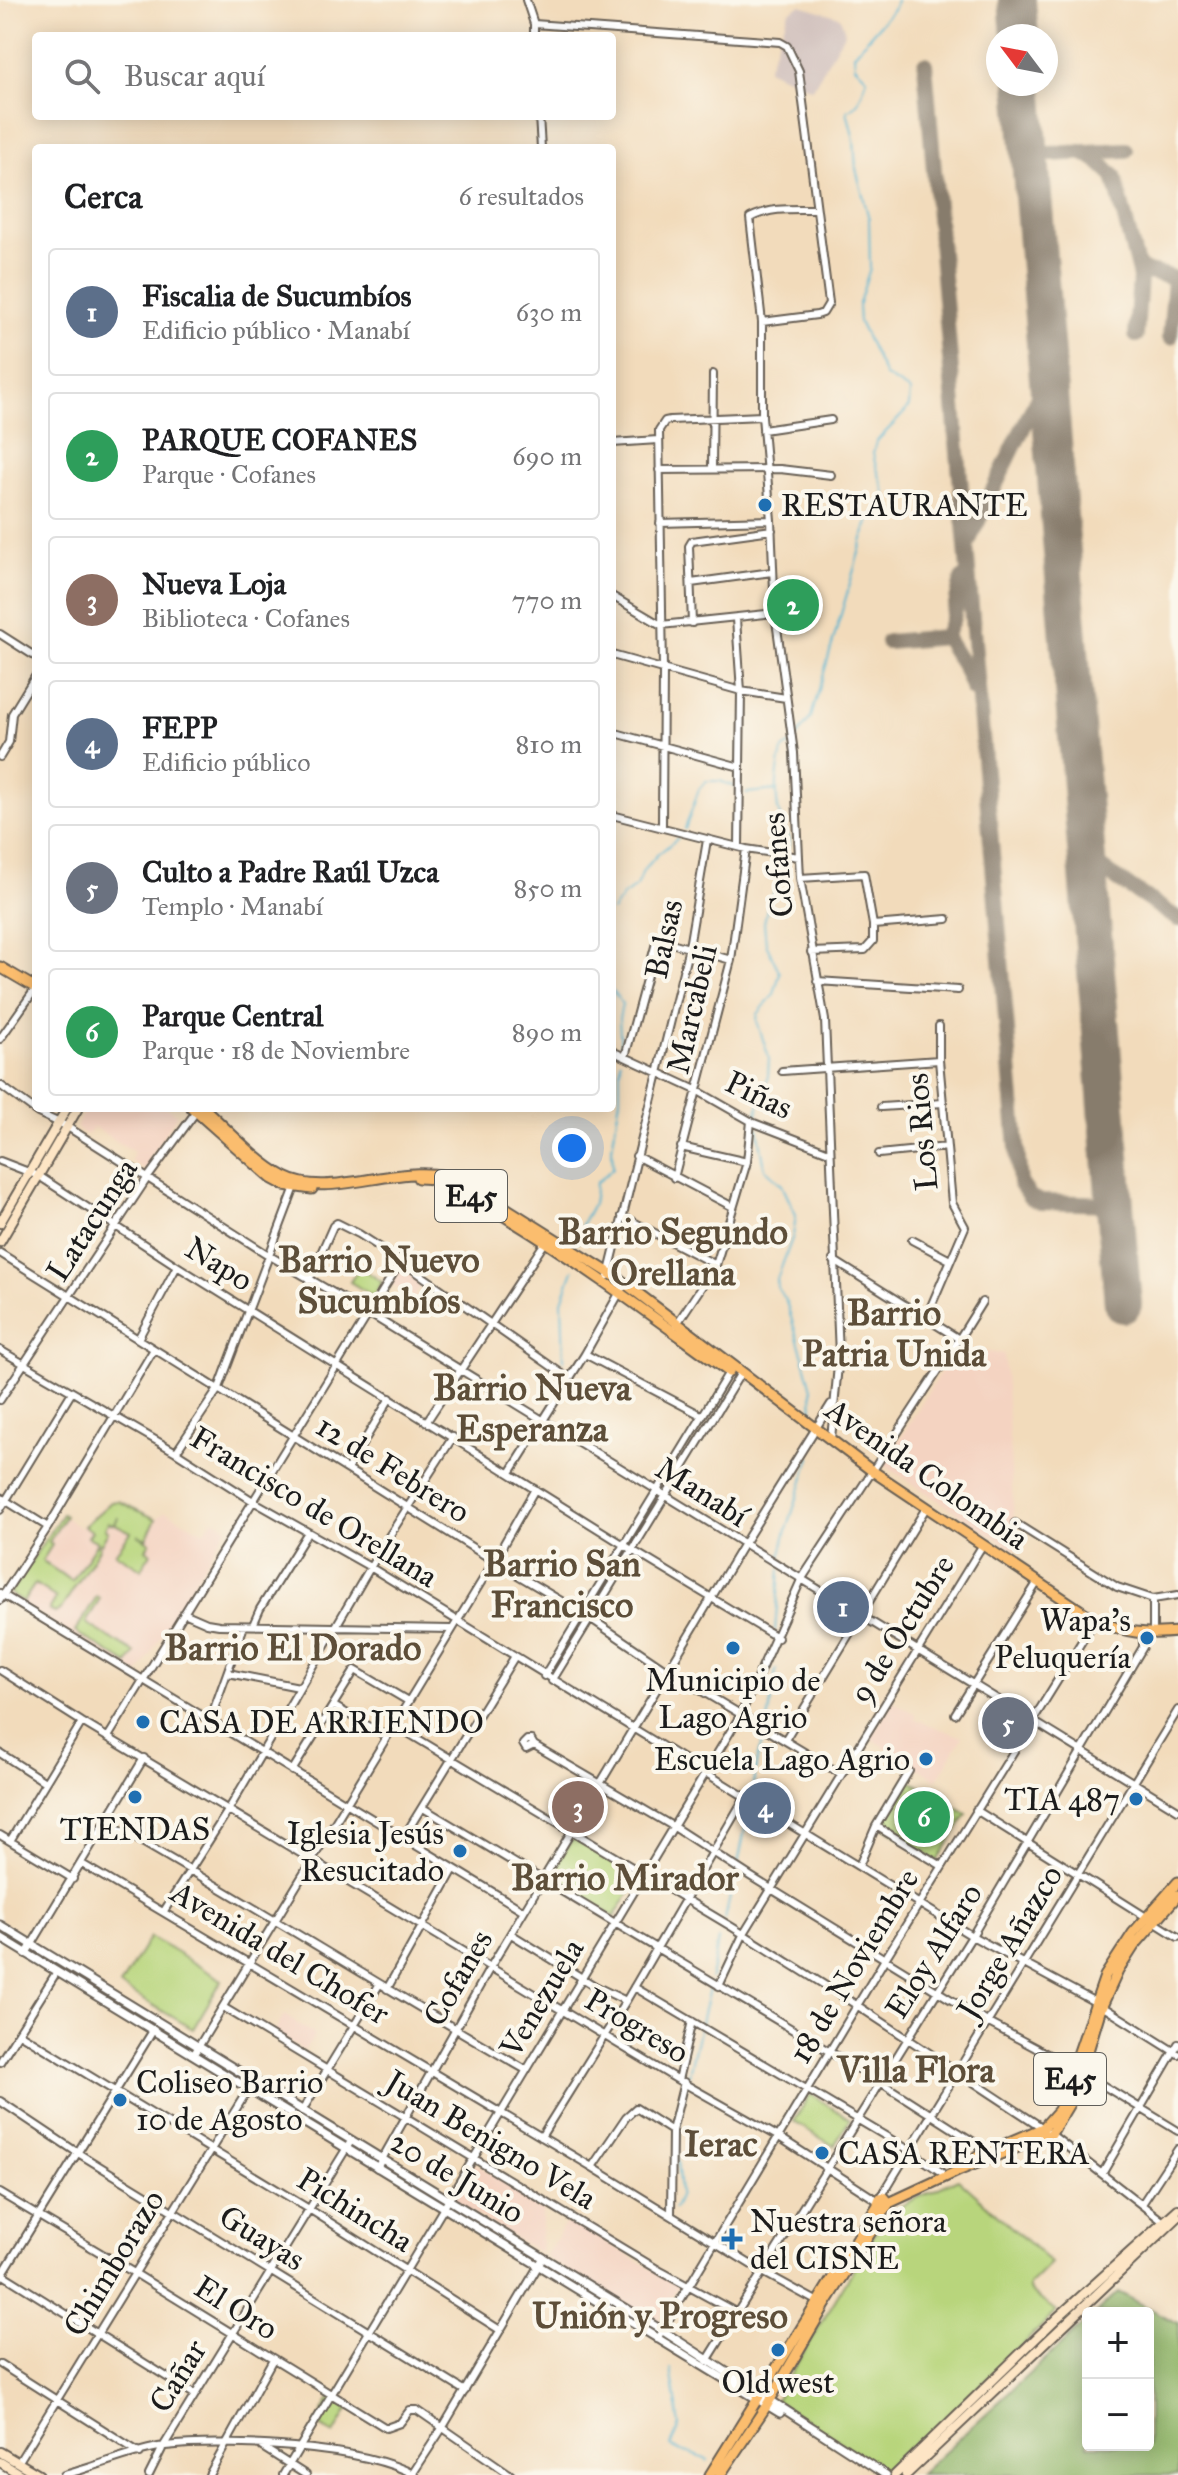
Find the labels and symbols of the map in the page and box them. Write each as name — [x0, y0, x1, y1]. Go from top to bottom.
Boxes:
north arrow — [986, 24, 1058, 96]
place label: RESTAURANTE — [781, 486, 1028, 525]
marker: RESTAURANTE — [756, 496, 774, 514]
pin: 2 — [767, 575, 819, 635]
street label: Cofanes — [754, 811, 802, 919]
street label: Balsas — [637, 896, 691, 982]
street label: Marcabeli — [658, 940, 726, 1078]
street label: Piñas — [719, 1062, 799, 1128]
street label: Los Rios — [897, 1072, 947, 1192]
your location — [552, 1128, 592, 1168]
street label: Latacunga — [38, 1151, 146, 1289]
road number: E45 — [435, 1170, 507, 1222]
district label: Barrio Segundo Orellana — [558, 1210, 788, 1295]
street label: Napo — [178, 1228, 260, 1300]
district label: Barrio Nuevo Sucumbíos — [278, 1238, 480, 1323]
district label: Barrio Patria Unida — [802, 1291, 987, 1376]
district label: Barrio Nueva Esperanza — [433, 1366, 632, 1451]
street label: Avenida Colombia — [817, 1389, 1036, 1559]
street label: 12 de Febrero — [309, 1406, 477, 1532]
street label: Francisco de Orellana — [183, 1418, 445, 1596]
street label: Manabí — [649, 1449, 756, 1536]
district label: Barrio San Francisco — [483, 1542, 641, 1627]
street label: 9 de Octubre — [841, 1548, 963, 1710]
pin: 1 — [817, 1577, 869, 1637]
place label: Wapa's Peluquería — [995, 1601, 1131, 1677]
district label: Barrio El Dorado — [164, 1626, 422, 1670]
marker: Wapa's Peluquería — [1138, 1629, 1156, 1647]
marker: Municipio de Lago Agrio — [724, 1639, 742, 1657]
place label: Municipio de Lago Agrio — [645, 1661, 821, 1737]
pin: 5 — [982, 1693, 1034, 1753]
place label: CASA DE ARRIENDO — [159, 1703, 484, 1742]
marker: CASA DE ARRIENDO — [134, 1713, 152, 1731]
place label: Escuela Lago Agrio — [654, 1740, 910, 1779]
marker: Escuela Lago Agrio — [917, 1750, 935, 1768]
pin: 3 — [552, 1777, 604, 1837]
pin: 4 — [739, 1778, 791, 1838]
place label: TIA 487 — [1004, 1780, 1120, 1819]
pin: 6 — [898, 1787, 950, 1847]
marker: TIENDAS — [126, 1788, 144, 1806]
marker: TIA 487 — [1127, 1790, 1145, 1808]
place label: TIENDAS — [60, 1810, 210, 1849]
place label: Iglesia Jesús Resucitado — [287, 1814, 444, 1890]
marker: Iglesia Jesús Resucitado — [451, 1842, 469, 1860]
district label: Barrio Mirador — [511, 1856, 739, 1900]
street label: Jorge Añazco — [947, 1858, 1071, 2029]
street label: 18 de Noviembre — [781, 1862, 927, 2070]
street label: Avenida del Chofer — [162, 1872, 396, 2033]
street label: Eloy Alfaro — [877, 1876, 991, 2026]
street label: Cofanes — [415, 1923, 501, 2033]
street label: Venezuela — [491, 1931, 593, 2065]
street label: Progreso — [578, 1980, 696, 2072]
district label: Villa Flora — [836, 2048, 996, 2092]
road number: E45 — [1034, 2053, 1106, 2105]
street label: Juan Benigno Vela — [376, 2060, 604, 2218]
place label: Coliseo Barrio 10 de Agosto — [136, 2063, 323, 2139]
marker: Coliseo Barrio 10 de Agosto — [111, 2091, 129, 2109]
street label: 20 de Junio — [383, 2122, 531, 2232]
district label: Ierac — [684, 2122, 758, 2166]
place label: CASA RENTERA — [838, 2134, 1090, 2173]
marker: CASA RENTERA — [813, 2144, 831, 2162]
street label: Pichincha — [290, 2159, 421, 2261]
street label: Chimborazo — [55, 2183, 173, 2343]
street label: Guayas — [212, 2197, 312, 2279]
place label: Nuestra señora del CISNE — [750, 2202, 947, 2278]
marker: Nuestra señora del CISNE — [721, 2228, 743, 2250]
street label: El Oro — [187, 2267, 285, 2349]
district label: Unión y Progreso — [532, 2294, 788, 2338]
street label: Cañar — [141, 2333, 215, 2419]
marker: Old west — [769, 2341, 787, 2359]
place label: Old west — [722, 2363, 834, 2402]

